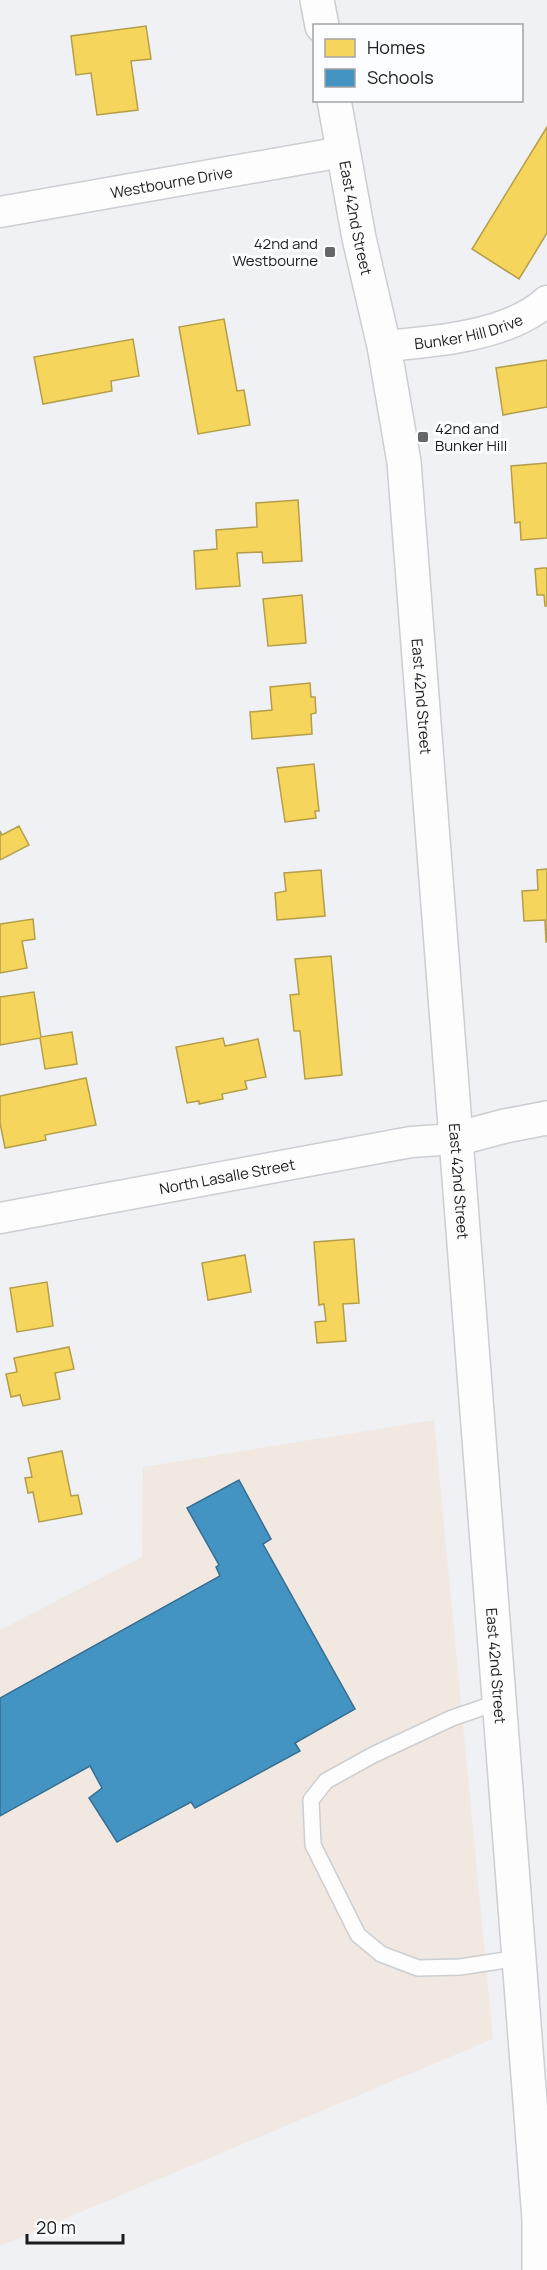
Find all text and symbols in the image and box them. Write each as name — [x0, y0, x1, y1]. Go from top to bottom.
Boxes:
legend — [313, 24, 523, 102]
text: Homes — [367, 35, 425, 59]
text: Schools — [367, 65, 434, 89]
street label: East 42nd Street — [335, 159, 378, 277]
street label: Westbourne Drive — [109, 161, 234, 203]
place label: 42nd and Westbourne — [233, 233, 318, 271]
marker: 42nd and Westbourne — [323, 245, 337, 259]
street label: Bunker Hill Drive — [413, 308, 526, 354]
place label: 42nd and Bunker Hill — [435, 418, 507, 456]
marker: 42nd and Bunker Hill — [416, 430, 430, 444]
street label: East 42nd Street — [407, 638, 437, 755]
street label: East 42nd Street — [444, 1122, 474, 1240]
street label: North Lasalle Street — [158, 1153, 297, 1199]
street label: East 42nd Street — [482, 1607, 511, 1724]
scale bar — [27, 2207, 123, 2245]
text: 20 m — [36, 2215, 76, 2239]

